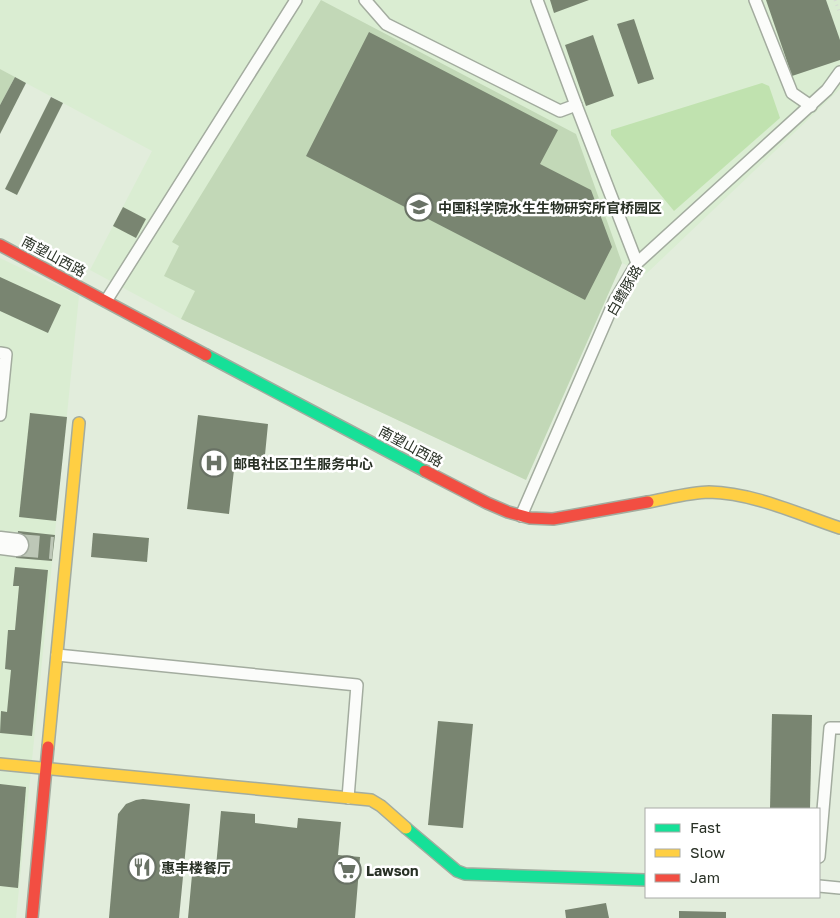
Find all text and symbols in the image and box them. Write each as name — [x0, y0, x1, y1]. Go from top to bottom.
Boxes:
school or university icon: 中国科学院水生生物研究所官桥园区 — [404, 192, 434, 222]
place label: 中国科学院水生生物研究所官桥园区 — [438, 199, 662, 216]
street label: 南望山西路 — [19, 232, 89, 280]
street label: 白鳍豚路 — [603, 262, 645, 318]
street label: 南望山西路 — [376, 422, 446, 470]
hospital icon: 邮电社区卫生服务中心 — [199, 448, 229, 478]
place label: 邮电社区卫生服务中心 — [233, 455, 373, 472]
legend — [645, 808, 820, 898]
text: Fast — [690, 818, 721, 836]
text: Slow — [690, 843, 725, 861]
restaurant icon: 惠丰楼餐厅 — [127, 852, 157, 882]
supermarket icon: Lawson — [332, 855, 362, 885]
place label: 惠丰楼餐厅 — [161, 859, 231, 876]
place label: Lawson — [366, 862, 418, 879]
text: Jam — [690, 868, 720, 886]

